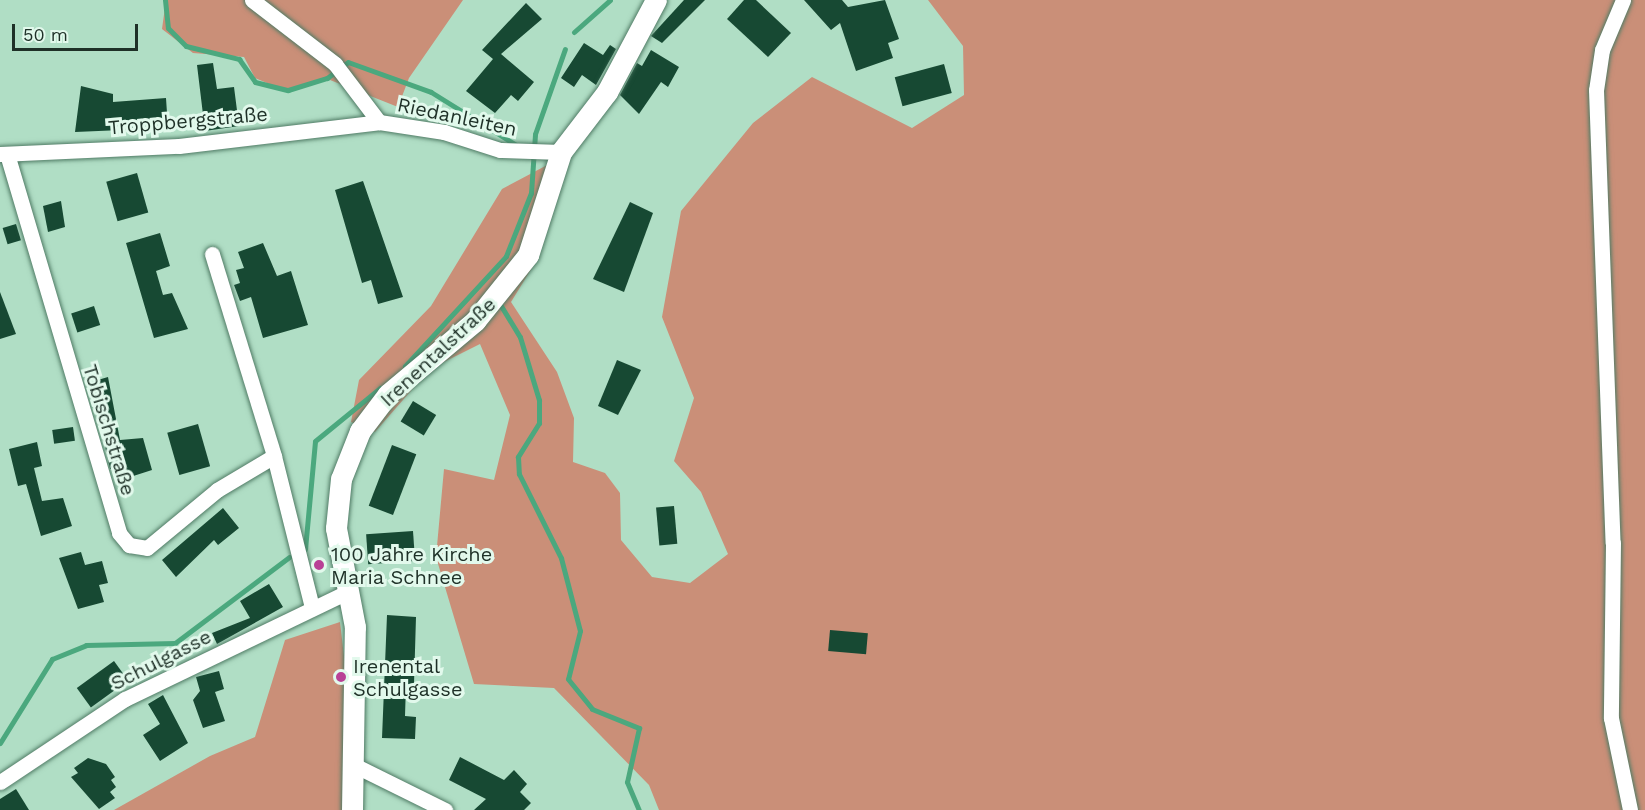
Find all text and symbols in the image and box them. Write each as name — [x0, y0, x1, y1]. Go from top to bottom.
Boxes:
scale bar — [15, 12, 141, 50]
text: 50 m — [23, 24, 68, 45]
street label: Riedanleiten — [395, 93, 519, 141]
street label: Troppbergstraße — [107, 102, 269, 140]
street label: Irenentalstraße — [375, 292, 501, 412]
street label: Tobischstraße — [78, 362, 140, 498]
place label: 100 Jahre Kirche Maria Schnee — [331, 542, 493, 589]
marker: 100 Jahre Kirche Maria Schnee — [312, 558, 326, 572]
street label: Schulgasse — [107, 624, 215, 696]
place label: Irenental Schulgasse — [353, 654, 462, 701]
marker: Irenental Schulgasse — [334, 670, 348, 684]

